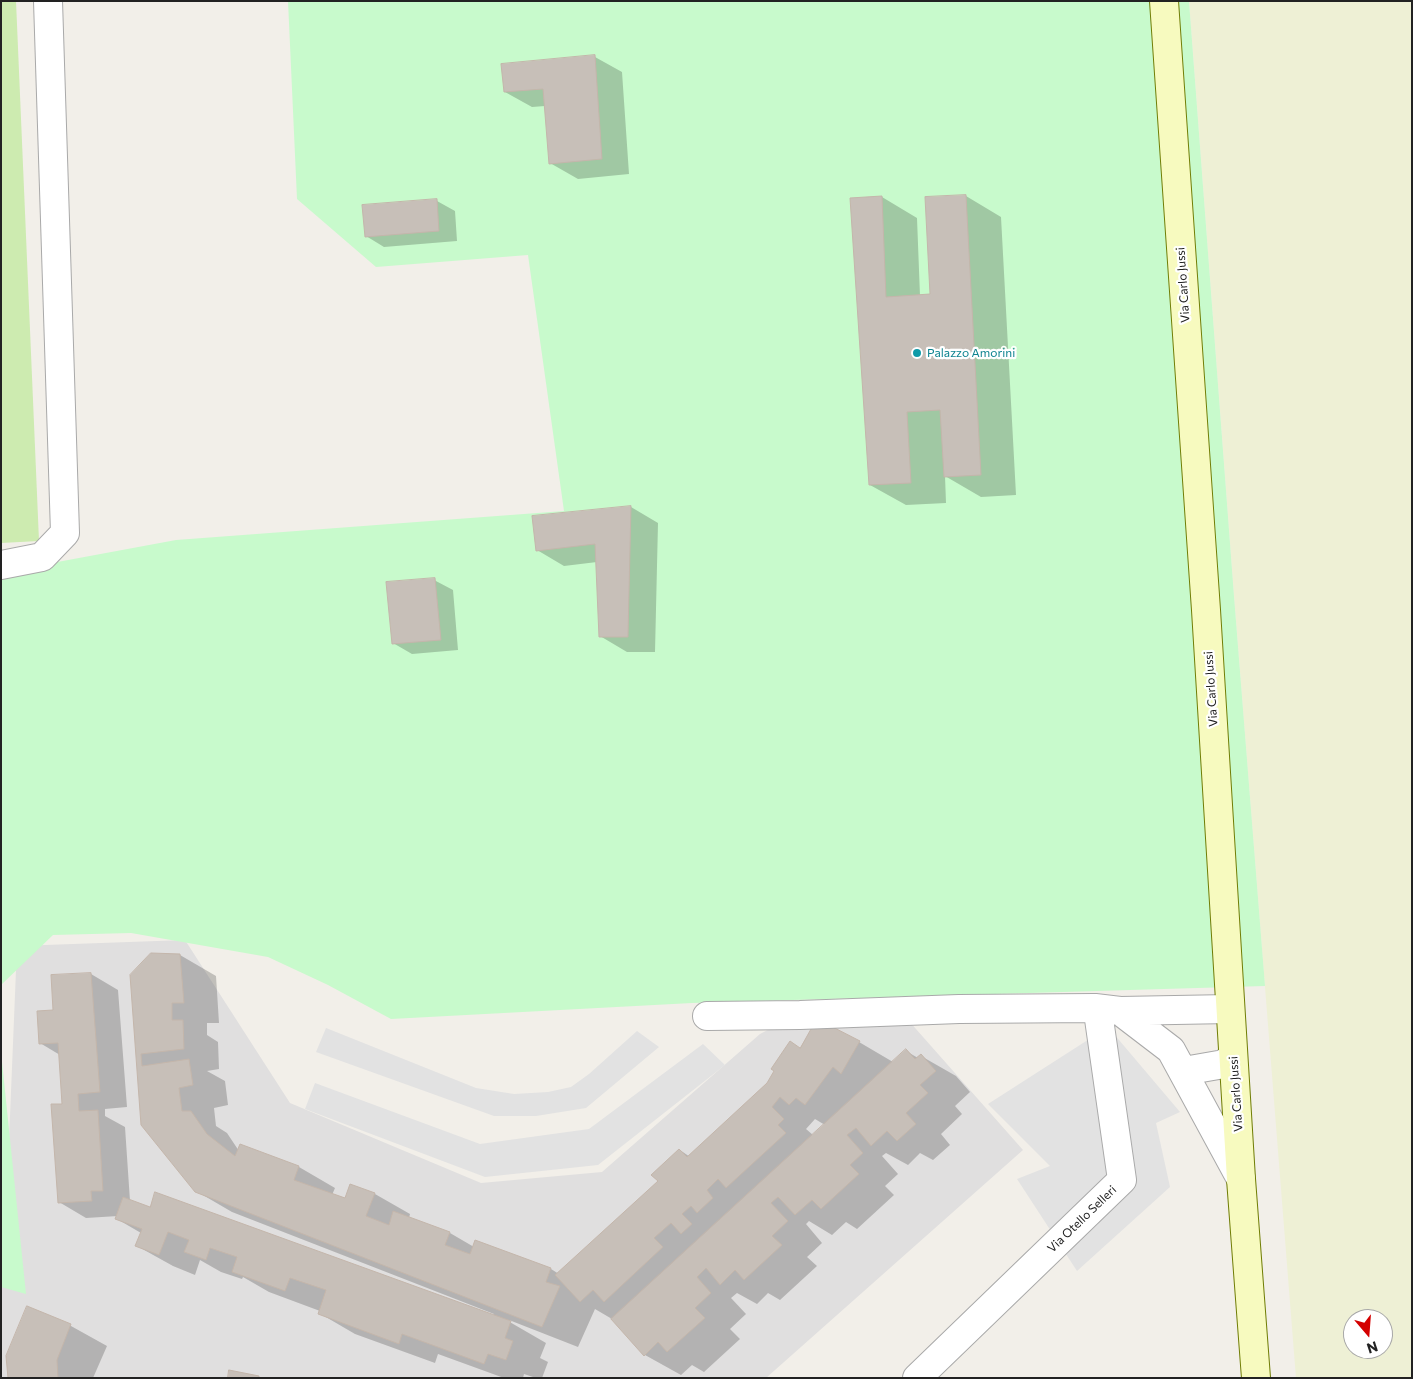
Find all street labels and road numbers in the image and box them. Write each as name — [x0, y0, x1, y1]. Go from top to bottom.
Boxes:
street label: Via Carlo Jussi — [1173, 247, 1193, 323]
street label: Via Carlo Jussi — [1201, 651, 1221, 727]
street label: Via Carlo Jussi — [1226, 1056, 1246, 1132]
street label: Via Otello Selleri — [1045, 1183, 1119, 1255]

